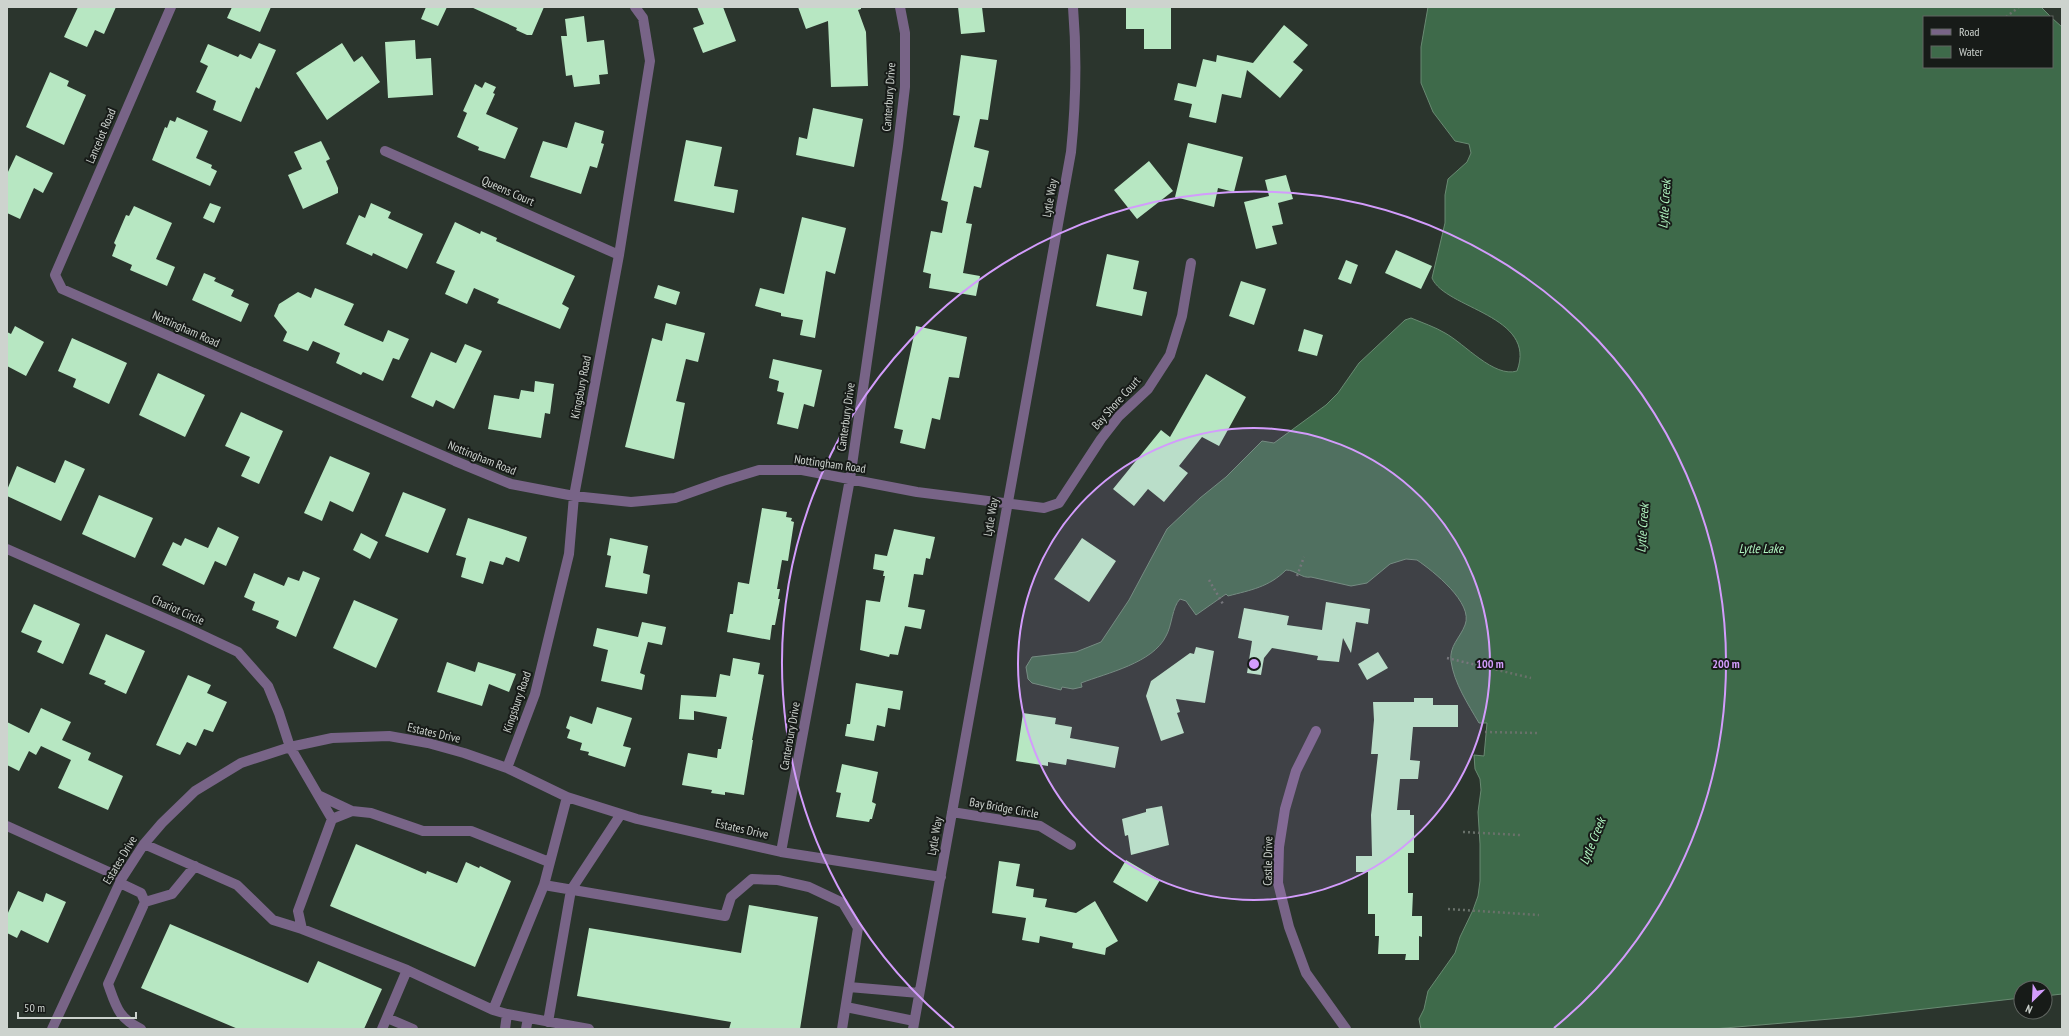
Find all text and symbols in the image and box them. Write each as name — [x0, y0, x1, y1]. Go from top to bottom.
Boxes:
legend — [1923, 16, 2053, 68]
text: Road — [1959, 24, 1979, 39]
text: Water — [1959, 44, 1984, 59]
street label: Canterbury Drive — [879, 62, 898, 132]
street label: Lancelot Road — [82, 106, 119, 166]
street label: Queens Court — [480, 172, 537, 209]
street label: Lytle Way — [1039, 177, 1060, 218]
water label: Lytle Creek — [1654, 177, 1675, 229]
street label: Nottingham Road — [150, 307, 222, 350]
street label: Kingsbury Road — [567, 354, 594, 420]
street label: Bay Shore Court — [1088, 373, 1144, 432]
street label: Canterbury Drive — [833, 382, 858, 452]
street label: Nottingham Road — [446, 437, 518, 478]
street label: Nottingham Road — [793, 451, 867, 476]
street label: Lytle Way — [980, 496, 1001, 537]
water label: Lytle Creek — [1632, 501, 1653, 553]
water label: Lytle Lake — [1739, 540, 1785, 557]
street label: Chariot Circle — [150, 591, 207, 628]
text: 100 m — [1476, 656, 1504, 671]
text: 200 m — [1712, 656, 1740, 671]
centre of rings — [1247, 657, 1261, 671]
street label: Kingsbury Road — [499, 669, 534, 734]
street label: Canterbury Drive — [776, 701, 803, 771]
street label: Estates Drive — [406, 719, 462, 746]
street label: Bay Bridge Circle — [968, 794, 1040, 821]
water label: Lytle Creek — [1575, 813, 1610, 867]
street label: Estates Drive — [714, 815, 770, 842]
street label: Lytle Way — [924, 815, 945, 856]
street label: Estates Drive — [99, 833, 140, 887]
street label: Castle Drive — [1260, 836, 1275, 886]
north arrow — [2013, 980, 2053, 1020]
scale bar — [18, 994, 136, 1020]
text: 50 m — [24, 1000, 45, 1015]
text: N — [2023, 1002, 2034, 1017]

